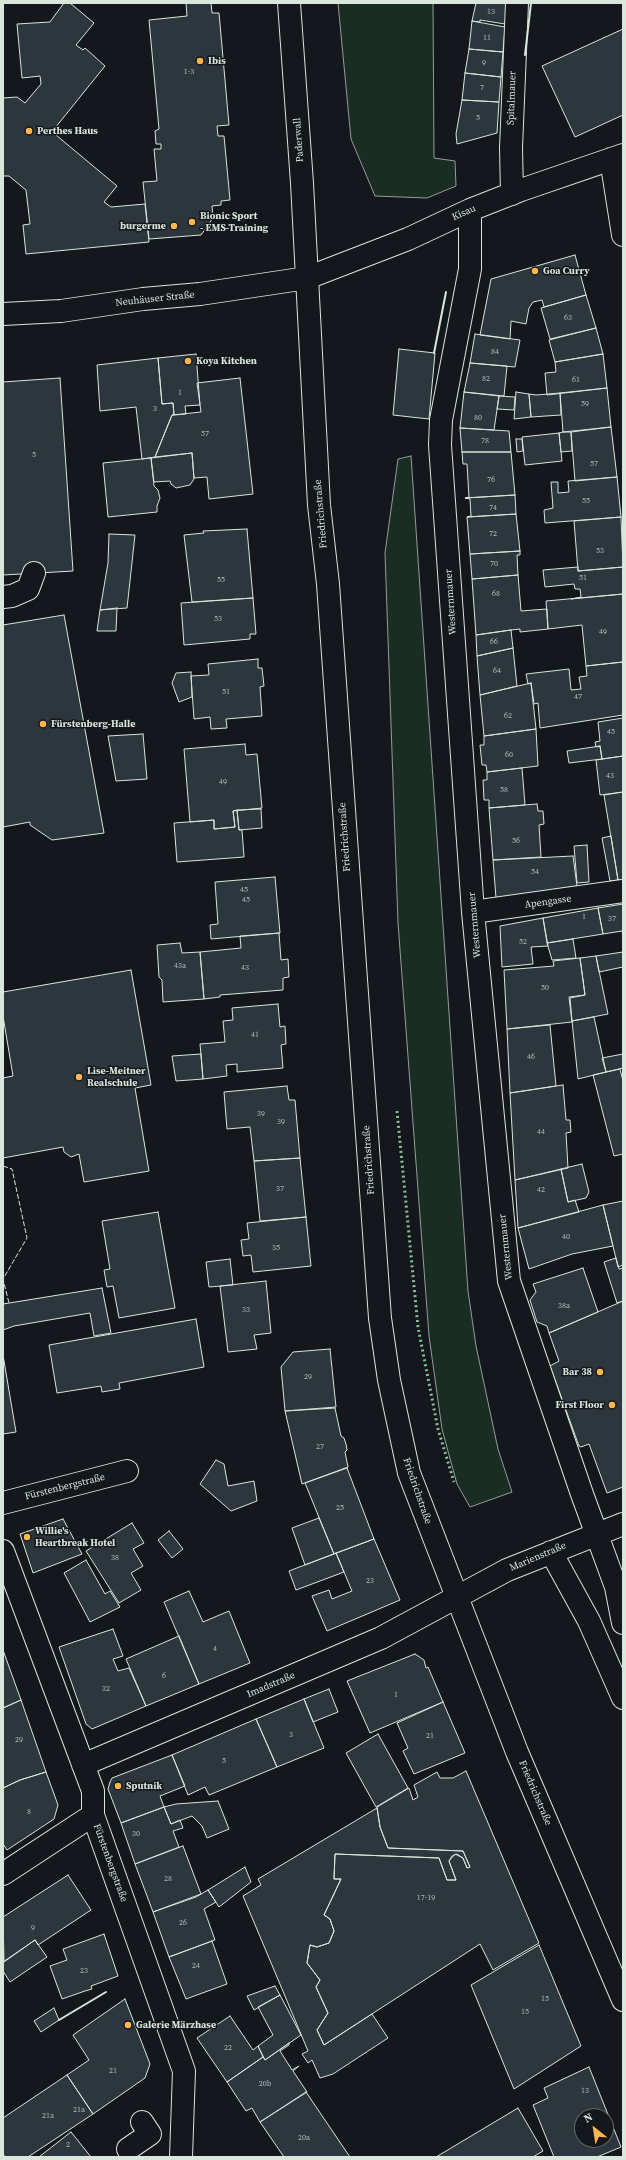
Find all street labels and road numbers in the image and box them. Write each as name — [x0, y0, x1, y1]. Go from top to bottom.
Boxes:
street label: Spitalmauer — [505, 71, 519, 125]
street label: Paderwall — [291, 117, 307, 163]
street label: Kisau — [450, 202, 478, 224]
street label: Neuhäuser Straße — [115, 289, 195, 309]
street label: Friedrichstraße — [312, 479, 330, 549]
street label: Westernmauer — [443, 569, 459, 635]
street label: Friedrichstraße — [337, 802, 353, 872]
street label: Westernmauer — [466, 892, 484, 958]
street label: Apengasse — [524, 893, 572, 911]
street label: Friedrichstraße — [361, 1125, 377, 1195]
street label: Westernmauer — [497, 1213, 515, 1281]
street label: Friedrichstraße — [400, 1456, 434, 1526]
street label: Fürstenbergstraße — [24, 1471, 106, 1503]
street label: Marienstraße — [508, 1540, 568, 1574]
street label: Imadstraße — [245, 1669, 297, 1701]
street label: Friedrichstraße — [516, 1759, 554, 1827]
street label: Fürstenbergstraße — [90, 1822, 130, 1904]

